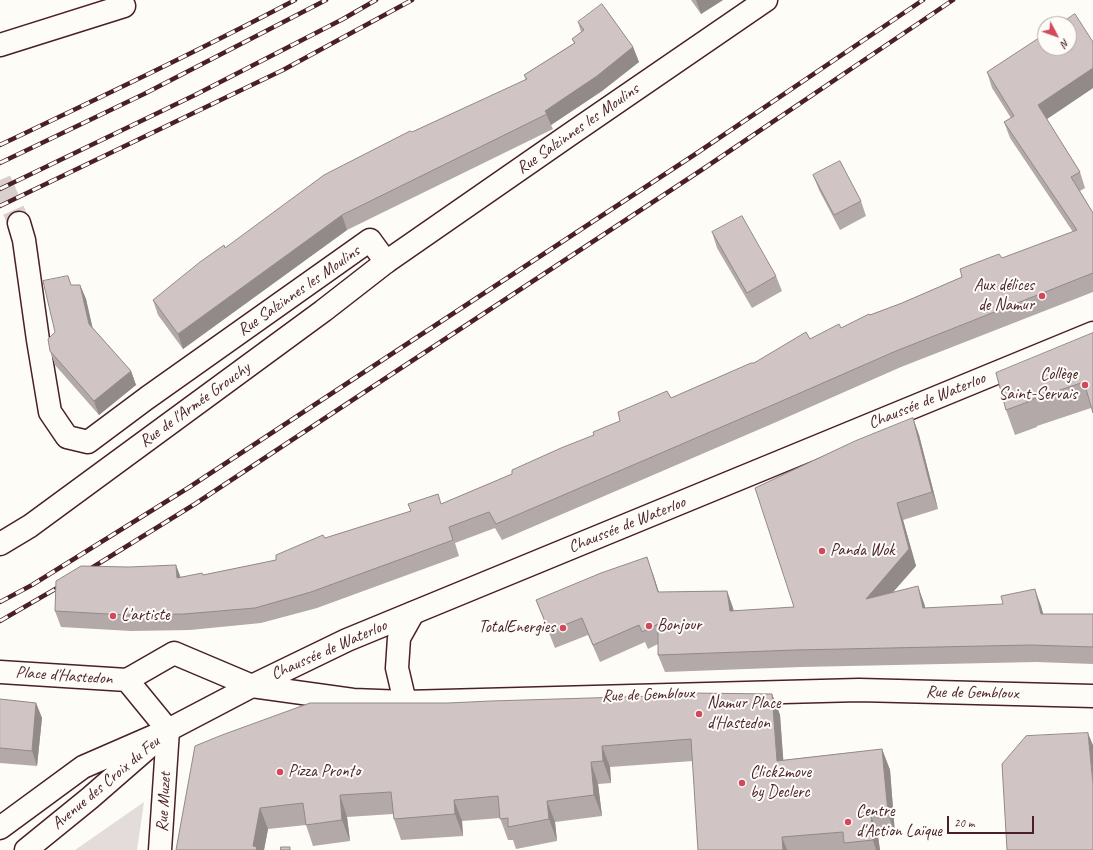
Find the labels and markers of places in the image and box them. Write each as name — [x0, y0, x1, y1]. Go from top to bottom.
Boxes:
place label: Aux délices de Namur — [974, 276, 1034, 316]
marker: Aux délices de Namur — [1037, 291, 1047, 301]
place label: Collège Saint-Servais — [998, 365, 1077, 405]
marker: Collège Saint-Servais — [1080, 380, 1090, 390]
place label: Panda Wok — [830, 541, 894, 561]
marker: Panda Wok — [817, 546, 827, 556]
place label: L'artiste — [121, 606, 170, 626]
marker: L'artiste — [108, 611, 118, 621]
place label: Bonjour — [657, 616, 701, 636]
place label: TotalEnergies — [479, 618, 555, 638]
marker: Bonjour — [644, 621, 654, 631]
marker: TotalEnergies — [558, 623, 568, 633]
place label: Namur Place d'Hastedon — [707, 694, 781, 734]
marker: Namur Place d'Hastedon — [694, 709, 704, 719]
place label: Pizza Pronto — [288, 762, 360, 782]
place label: Click2move by Declerc — [750, 763, 811, 803]
marker: Pizza Pronto — [275, 767, 285, 777]
marker: Click2move by Declerc — [737, 778, 747, 788]
place label: Centre d'Action Laïque — [856, 802, 942, 842]
marker: Centre d'Action Laïque — [843, 817, 853, 827]

